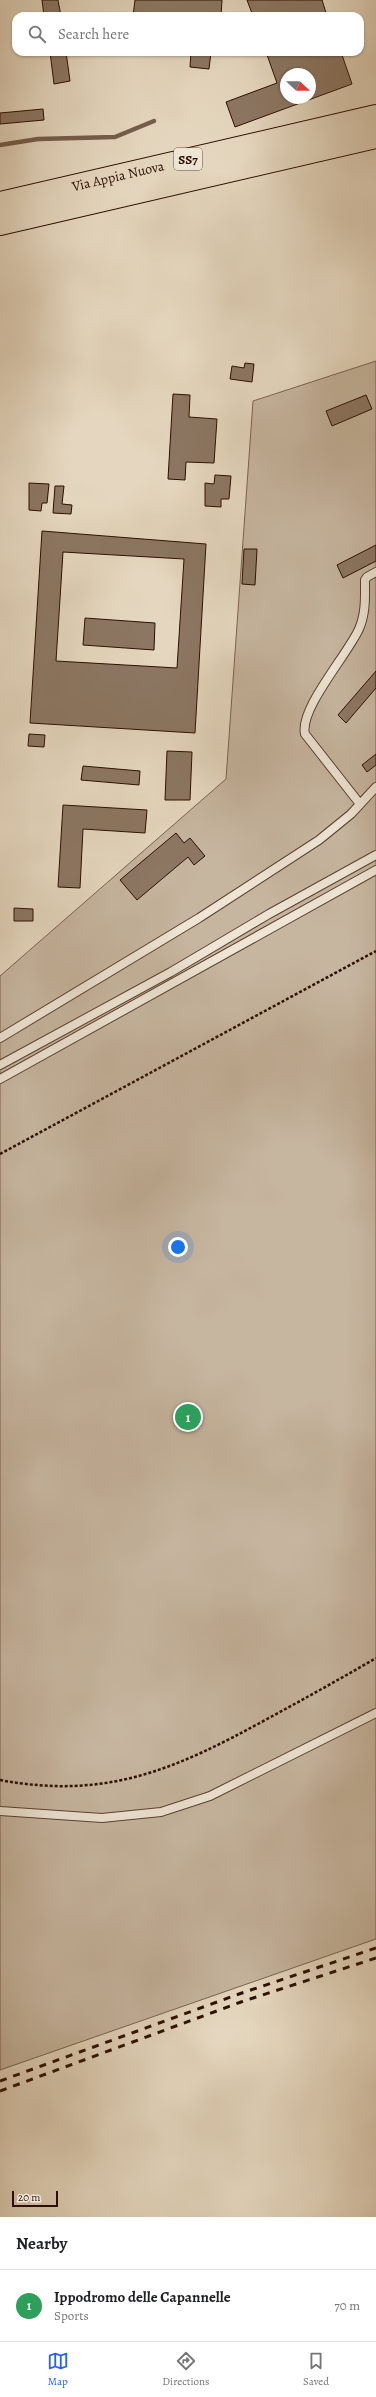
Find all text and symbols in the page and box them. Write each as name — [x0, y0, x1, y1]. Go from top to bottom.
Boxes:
search box — [12, 12, 364, 56]
icon: search — [26, 23, 48, 45]
text: Search here — [58, 24, 129, 44]
north arrow — [280, 68, 316, 104]
road number: SS7 — [174, 148, 202, 170]
street label: Via Appia Nuova — [69, 156, 166, 196]
your location — [168, 1237, 188, 1257]
pin: 1 — [175, 1402, 201, 1432]
scale bar — [12, 2189, 58, 2208]
text: 20 m — [18, 2190, 40, 2205]
text: Nearby — [16, 2232, 67, 2255]
text: Ippodromo delle Capannelle — [54, 2287, 231, 2307]
text: 1 — [27, 2297, 31, 2314]
text: 70 m — [334, 2297, 360, 2314]
text: Sports — [54, 2307, 89, 2324]
tab: Map — [47, 2350, 69, 2389]
tab: Directions — [162, 2350, 210, 2389]
tab: Saved — [303, 2350, 329, 2389]

